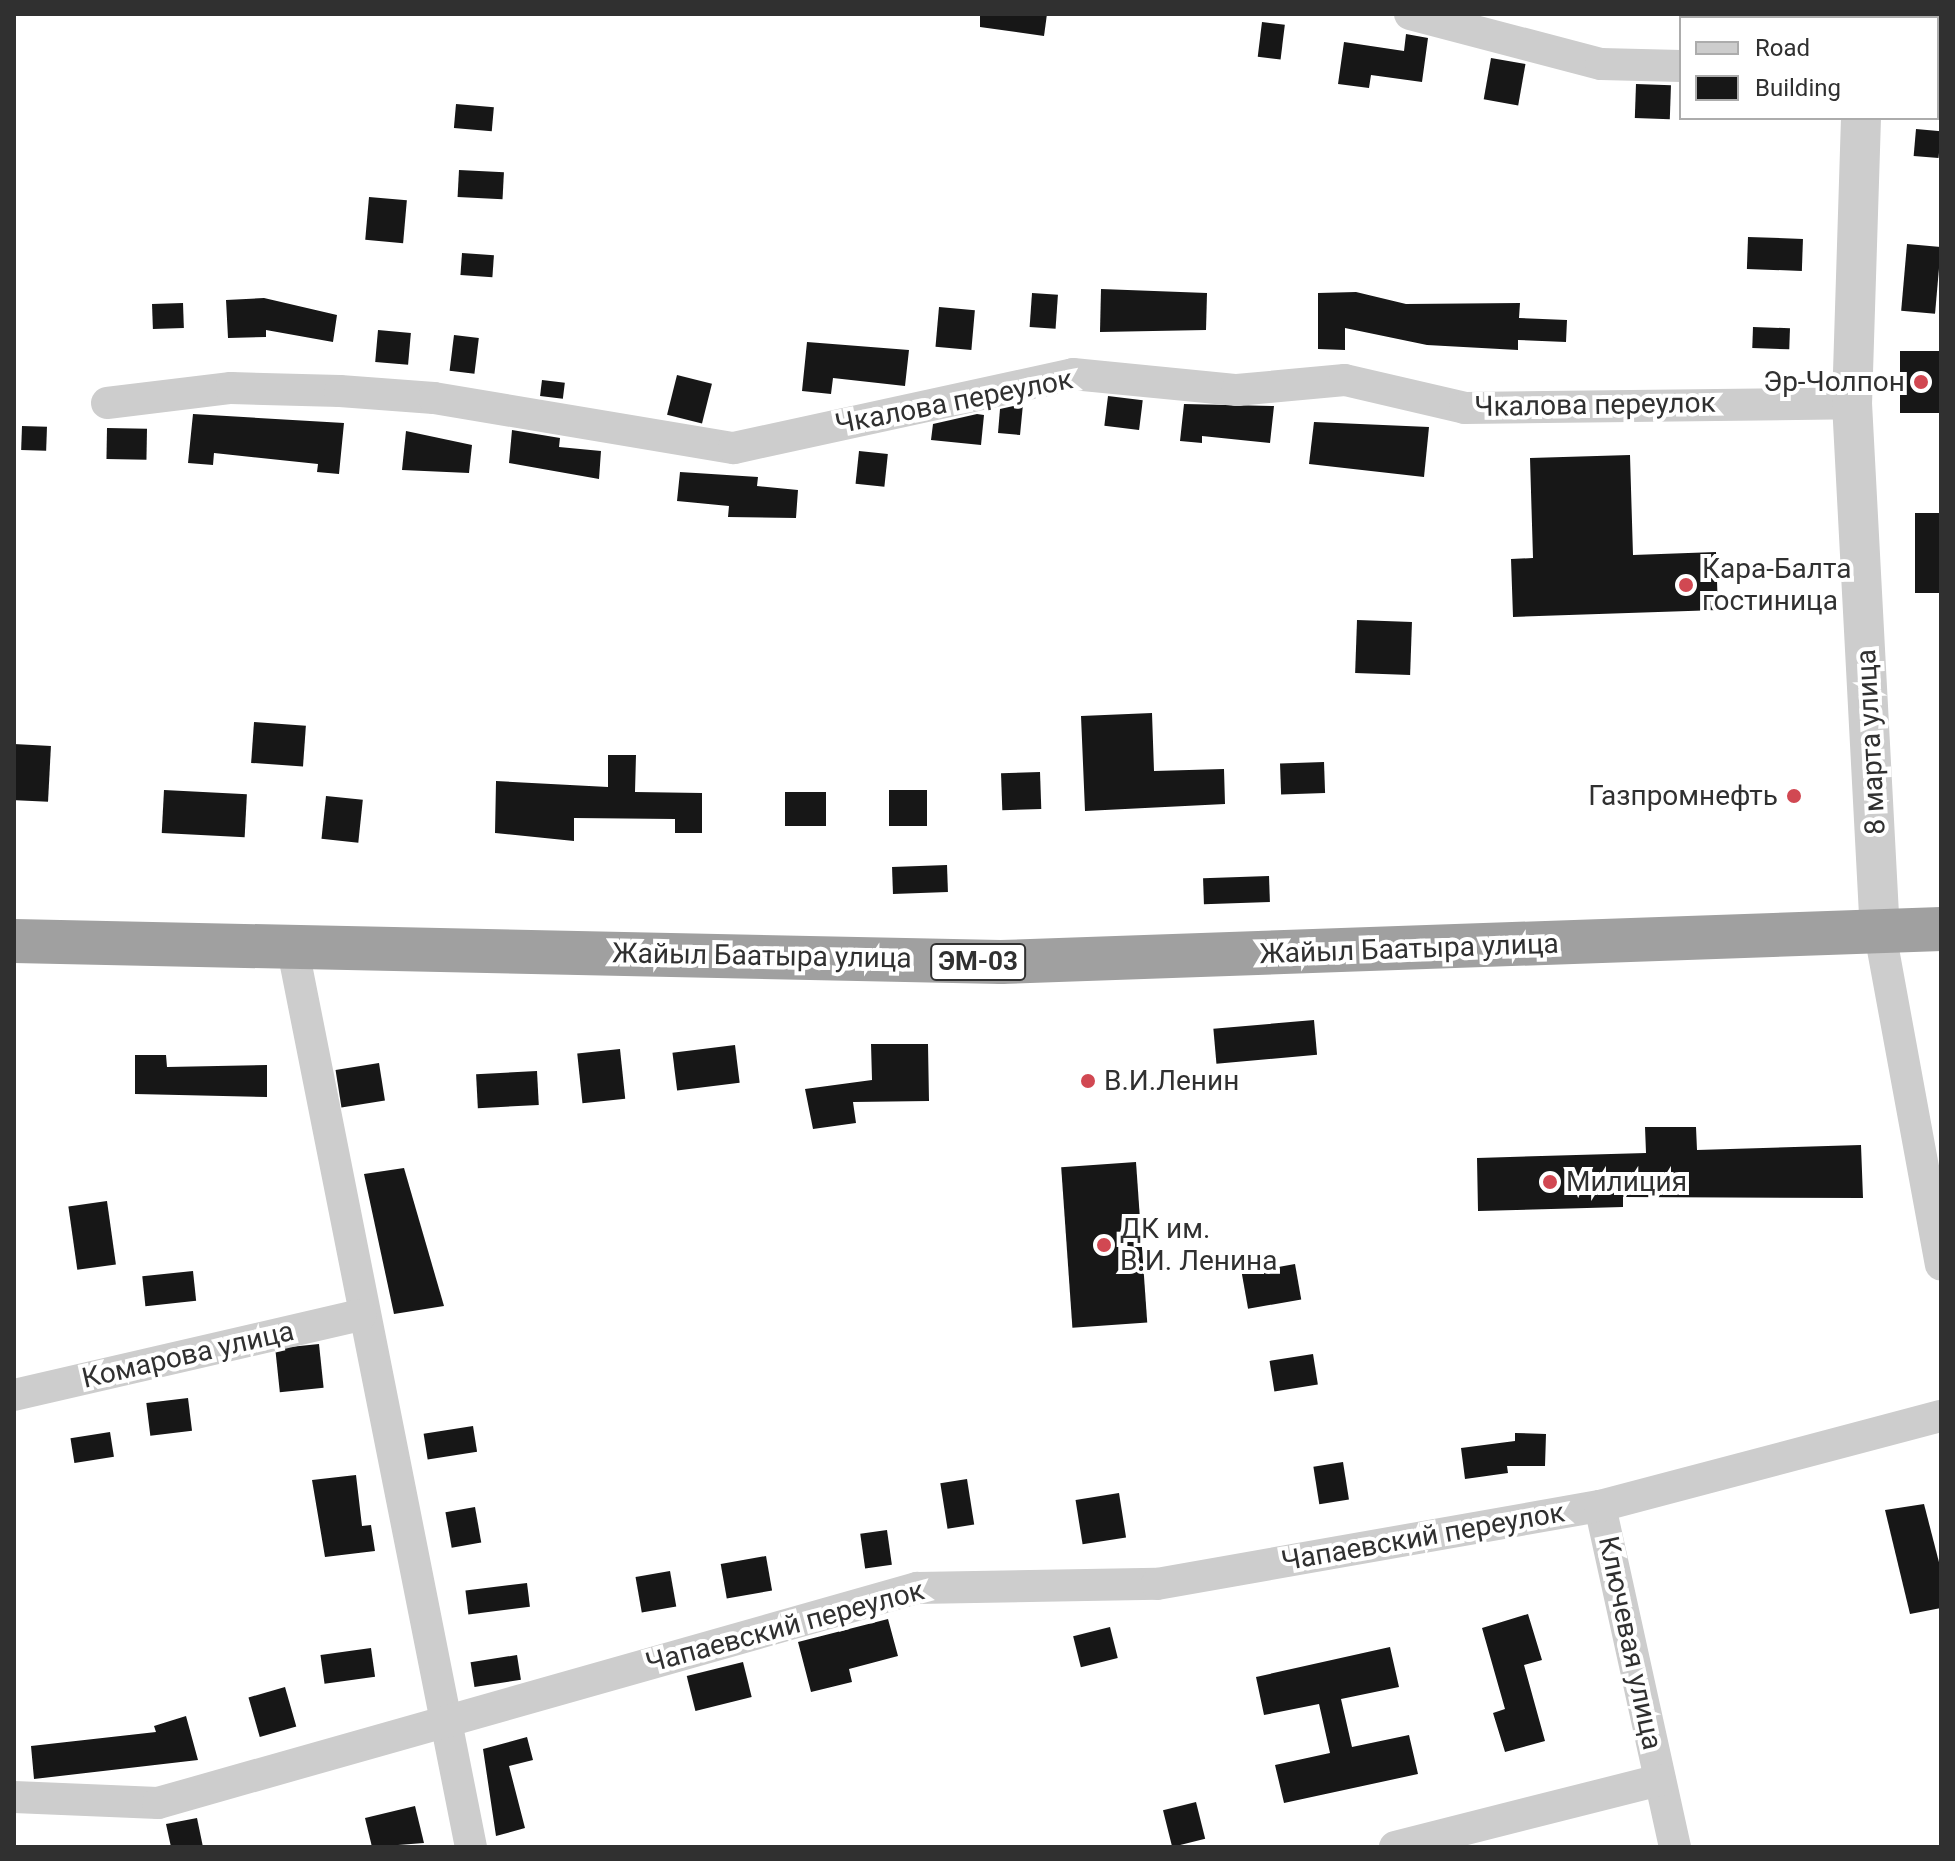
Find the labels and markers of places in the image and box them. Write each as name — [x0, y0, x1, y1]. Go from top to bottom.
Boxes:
place label: Эр-Чолпон — [1763, 365, 1905, 399]
marker: Эр-Чолпон — [1912, 373, 1930, 391]
place label: Кара-Балта гостиница — [1702, 552, 1851, 618]
marker: Кара-Балта гостиница — [1677, 576, 1695, 594]
place label: Газпромнефть — [1588, 779, 1778, 813]
marker: Газпромнефть — [1785, 787, 1803, 805]
place label: В.И.Ленин — [1104, 1064, 1239, 1098]
marker: В.И.Ленин — [1079, 1072, 1097, 1090]
place label: Милиция — [1566, 1165, 1687, 1199]
marker: Милиция — [1541, 1173, 1559, 1191]
place label: ДК им. В.И. Ленина — [1120, 1212, 1277, 1278]
marker: ДК им. В.И. Ленина — [1095, 1236, 1113, 1254]

